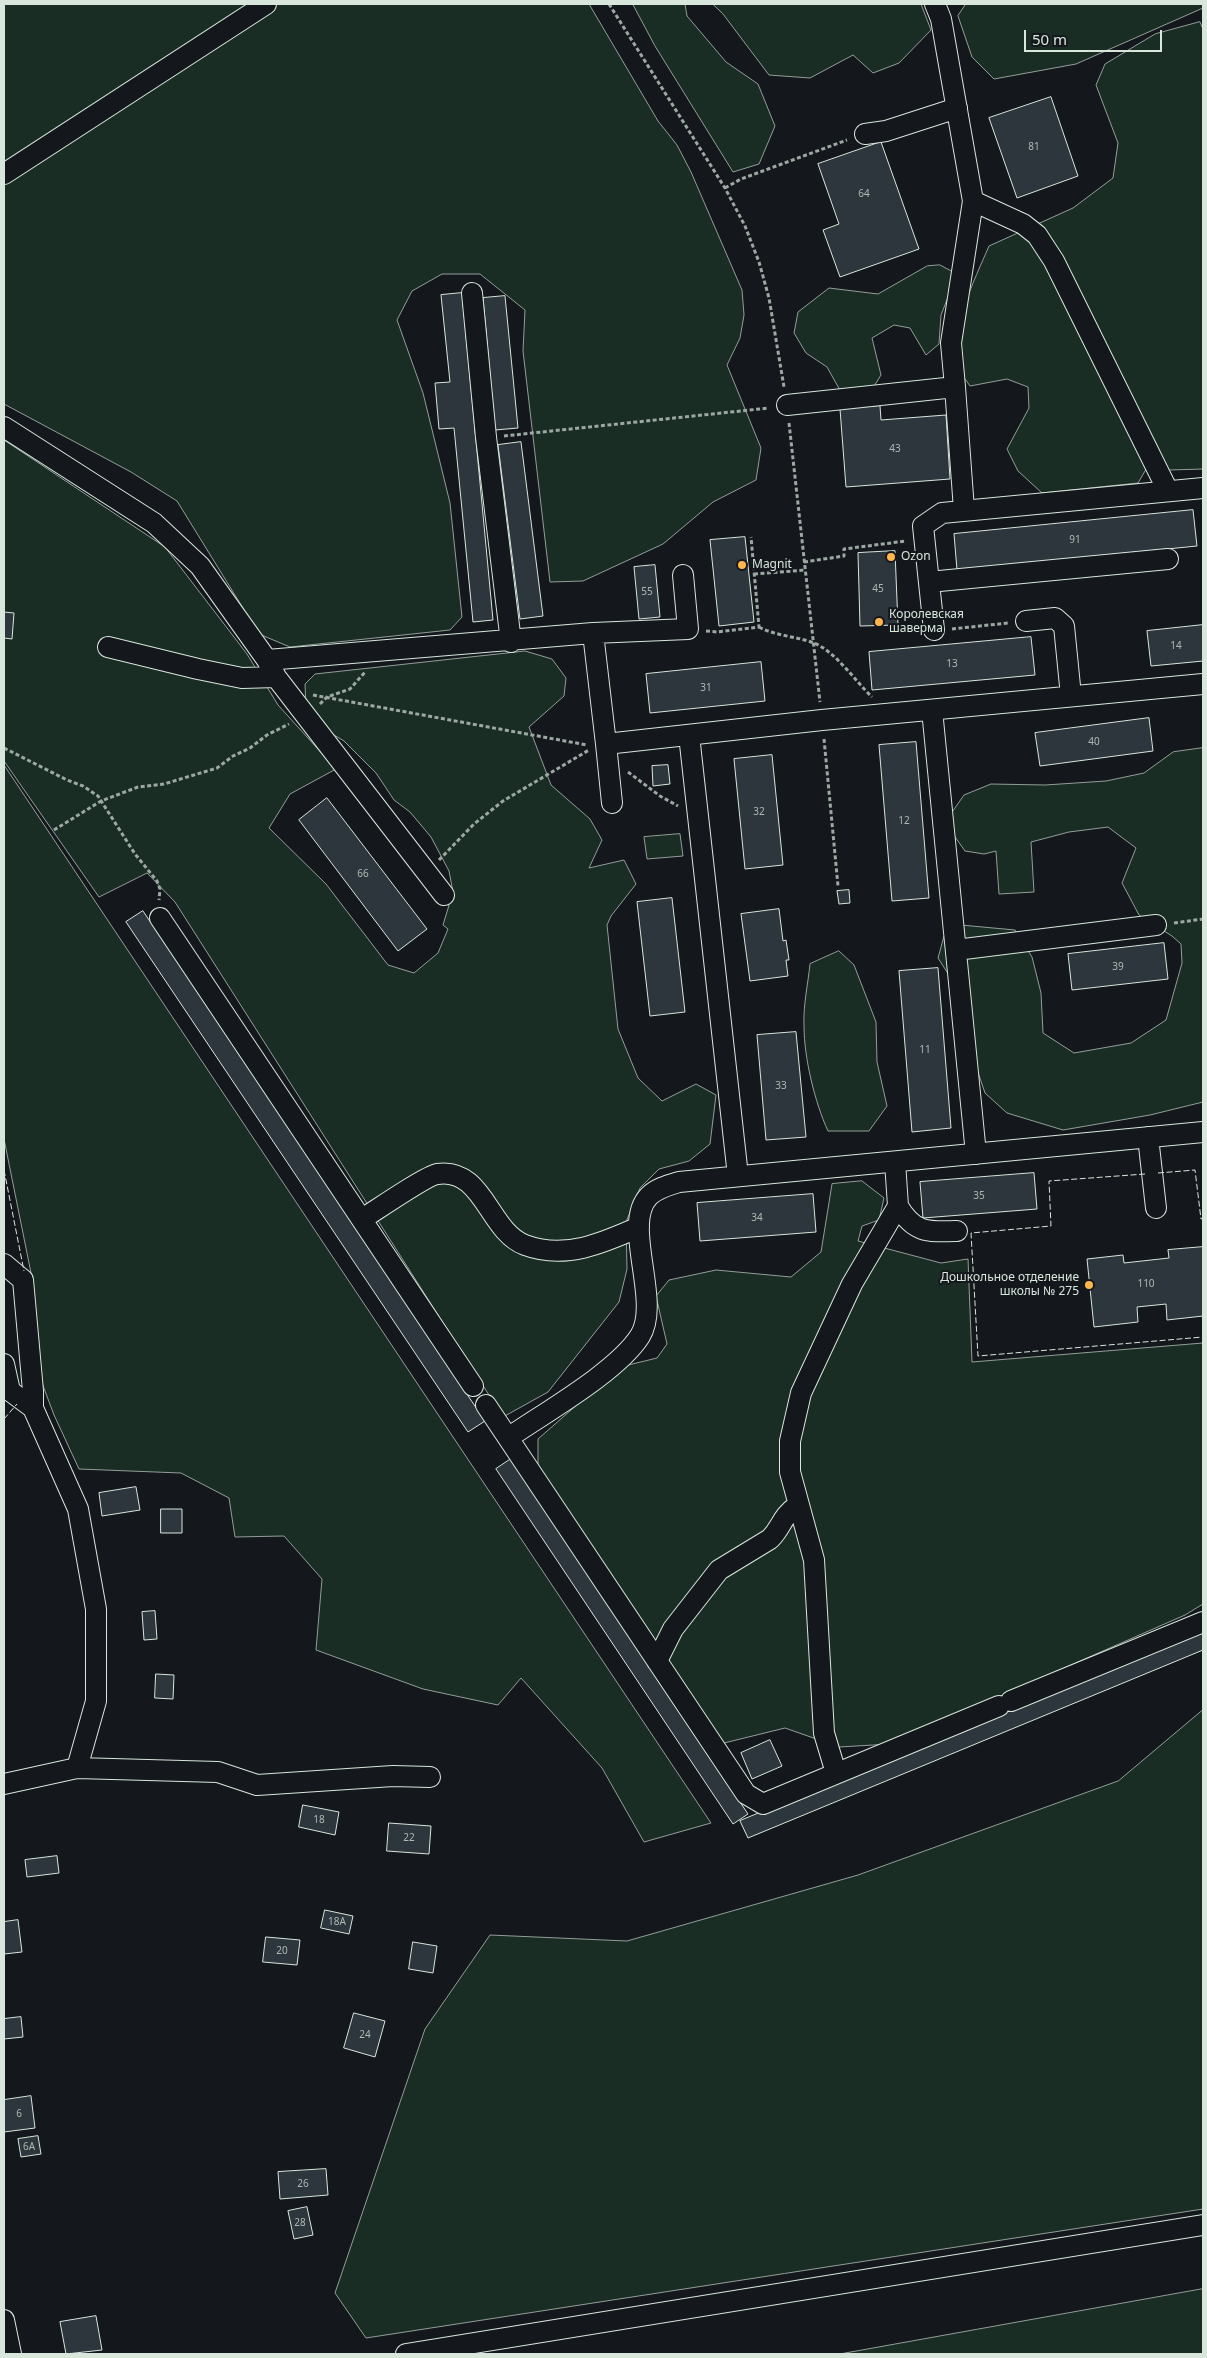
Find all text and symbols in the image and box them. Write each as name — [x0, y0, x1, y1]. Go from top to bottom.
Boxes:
scale bar — [1027, 20, 1164, 52]
text: 50 m — [1032, 29, 1067, 49]
house number: 81 — [1028, 141, 1040, 153]
house number: 64 — [858, 188, 870, 200]
house number: 43 — [889, 443, 901, 455]
house number: 91 — [1069, 534, 1081, 546]
place label: Ozon — [901, 550, 931, 564]
marker: Ozon — [885, 551, 897, 563]
place label: Magnit — [752, 558, 792, 572]
marker: Magnit — [736, 559, 748, 571]
house number: 45 — [872, 583, 884, 595]
house number: 55 — [641, 586, 653, 598]
place label: Королевская шаверма — [889, 608, 964, 636]
marker: Королевская шаверма — [873, 616, 885, 628]
house number: 14 — [1170, 640, 1182, 652]
house number: 13 — [946, 658, 958, 670]
house number: 31 — [700, 682, 712, 694]
house number: 40 — [1088, 736, 1100, 748]
house number: 32 — [753, 806, 765, 818]
house number: 12 — [898, 815, 910, 827]
house number: 66 — [357, 868, 369, 880]
house number: 39 — [1112, 961, 1124, 973]
house number: 11 — [919, 1044, 931, 1056]
house number: 33 — [775, 1080, 787, 1092]
house number: 35 — [973, 1190, 985, 1202]
house number: 34 — [751, 1212, 763, 1224]
place label: Дошкольное отделение школы № 275 — [940, 1271, 1079, 1299]
house number: 110 — [1137, 1278, 1155, 1290]
marker: Дошкольное отделение школы № 275 — [1083, 1279, 1095, 1291]
house number: 18 — [313, 1814, 325, 1826]
house number: 22 — [403, 1832, 415, 1844]
house number: 18А — [328, 1916, 346, 1928]
house number: 20 — [276, 1945, 288, 1957]
house number: 24 — [359, 2029, 371, 2041]
house number: 6 — [16, 2108, 22, 2120]
house number: 6А — [23, 2141, 35, 2153]
house number: 26 — [297, 2178, 309, 2190]
house number: 28 — [294, 2217, 306, 2229]

